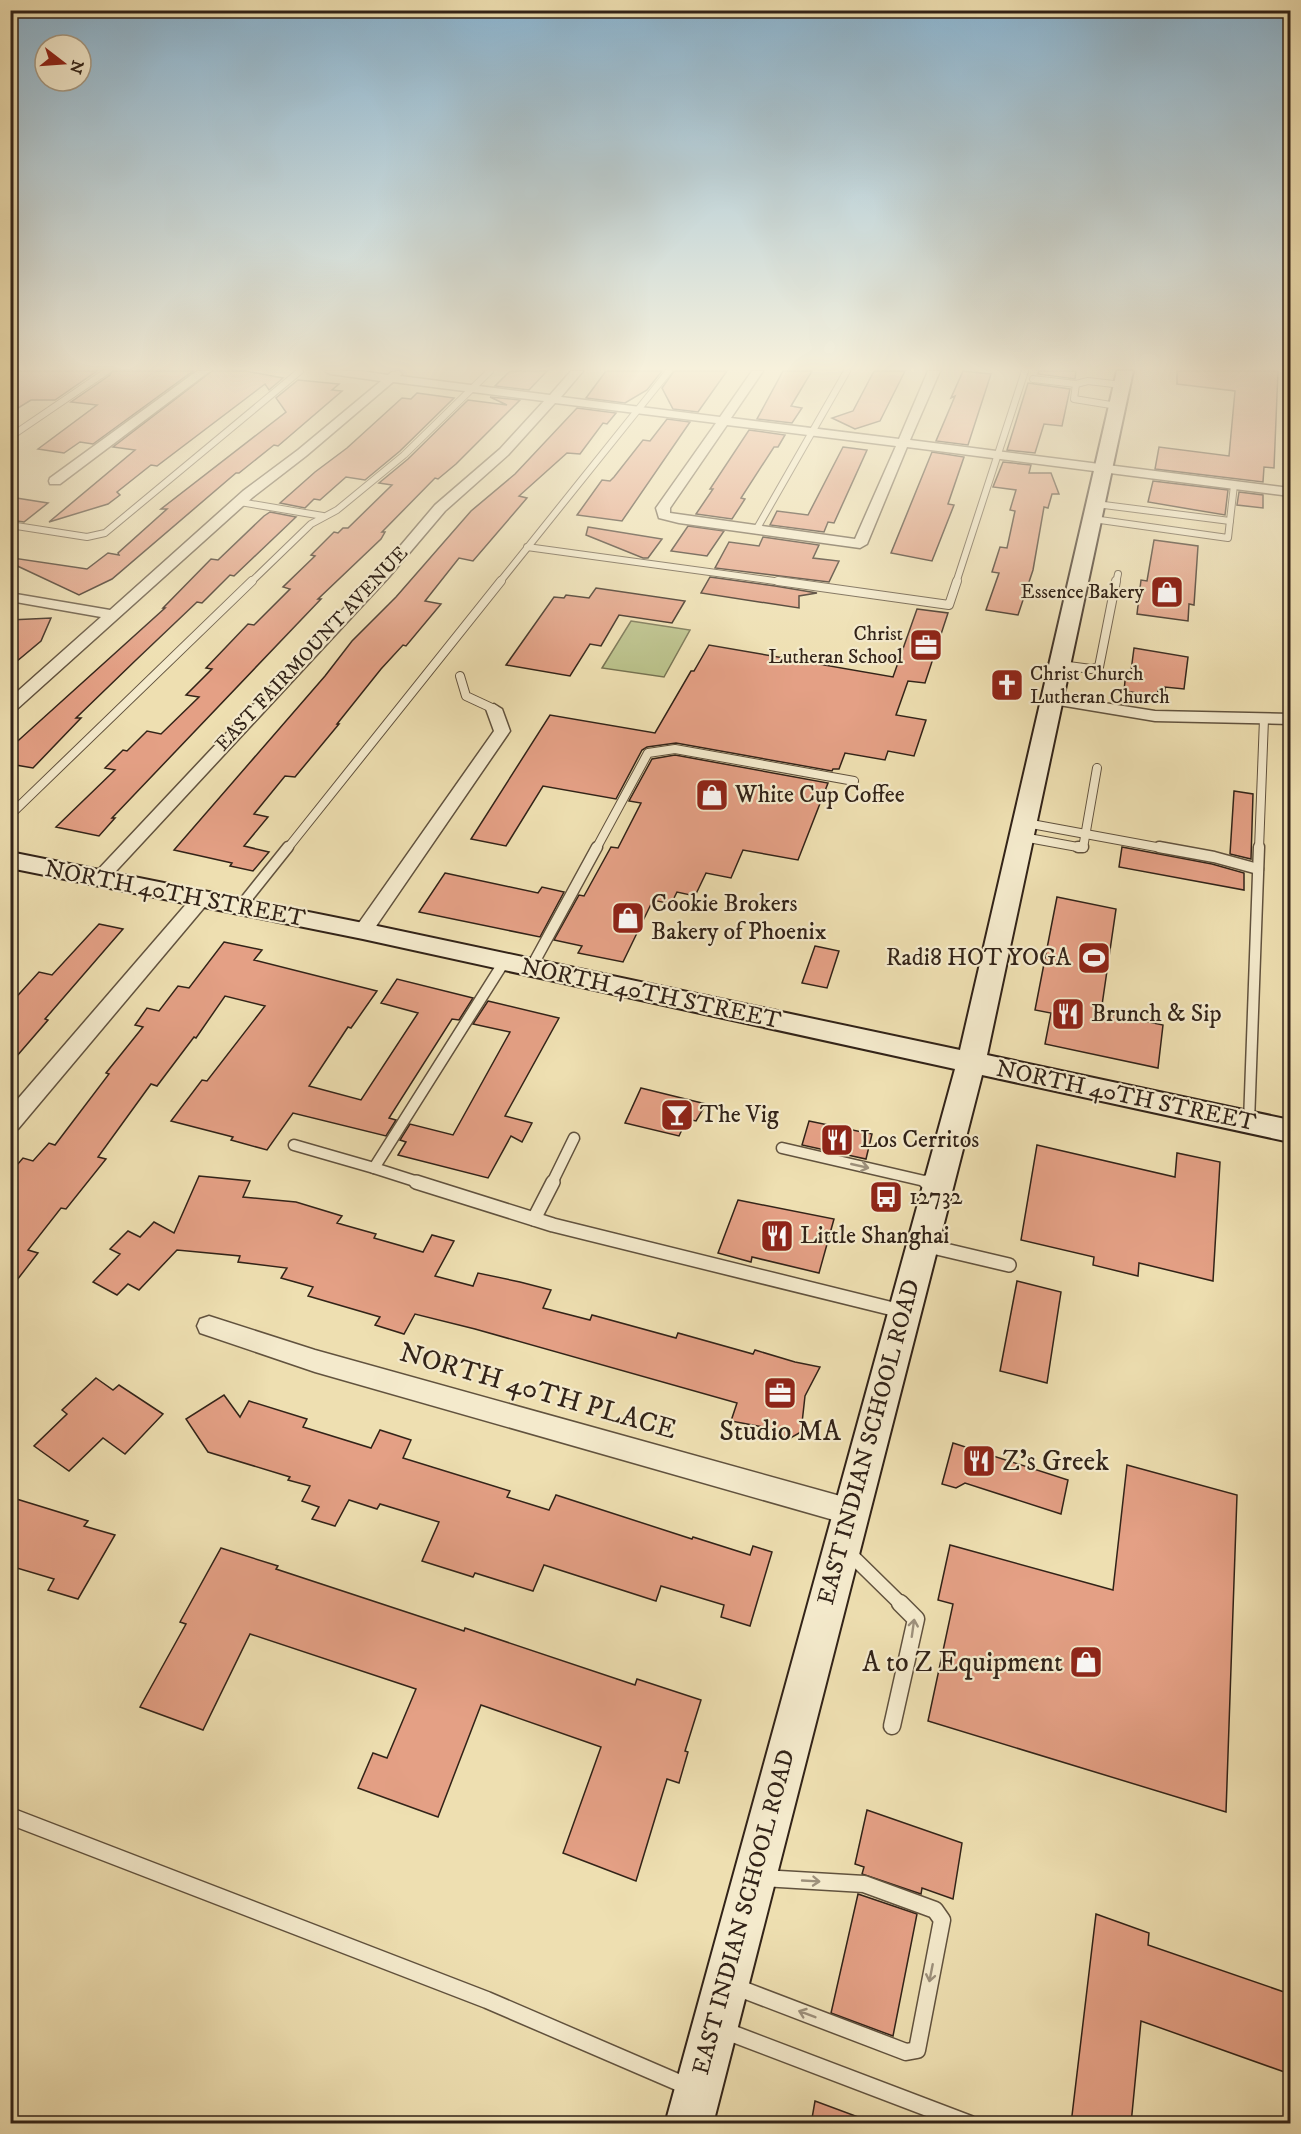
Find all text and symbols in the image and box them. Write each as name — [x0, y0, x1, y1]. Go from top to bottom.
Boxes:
north arrow — [33, 33, 93, 93]
text: N — [65, 58, 88, 76]
street label: EAST FAIRMOUNT AVENUE — [210, 541, 414, 757]
shop icon: Essence Bakery — [1149, 574, 1185, 610]
place label: Essence Bakery — [1021, 580, 1145, 605]
place label: Christ Lutheran School — [768, 622, 903, 670]
office icon: Christ Lutheran School — [908, 627, 944, 663]
place label: Christ Church Lutheran Church — [1030, 662, 1170, 710]
church icon: Christ Church Lutheran Church — [989, 667, 1025, 703]
shop icon: White Cup Coffee — [694, 777, 730, 813]
place label: White Cup Coffee — [734, 780, 905, 810]
street label: NORTH 40TH STREET — [42, 854, 308, 934]
place label: Cookie Brokers Bakery of Phoenix — [651, 889, 827, 947]
shop icon: Cookie Brokers Bakery of Phoenix — [610, 900, 646, 936]
sports icon: Radi8 HOT YOGA — [1076, 940, 1112, 976]
place label: Radi8 HOT YOGA — [886, 943, 1072, 973]
street label: NORTH 40TH STREET — [518, 952, 784, 1036]
restaurant icon: Brunch & Sip — [1050, 996, 1086, 1032]
place label: Brunch & Sip — [1091, 999, 1222, 1029]
street label: NORTH 40TH STREET — [993, 1054, 1259, 1138]
bar icon: The Vig — [659, 1097, 695, 1133]
place label: The Vig — [700, 1100, 779, 1130]
restaurant icon: Los Cerritos — [819, 1122, 855, 1158]
place label: Los Cerritos — [860, 1125, 979, 1155]
one-way arrow — [850, 1160, 869, 1172]
bus stop icon: 12732 — [868, 1179, 904, 1215]
place label: 12732 — [909, 1182, 963, 1212]
restaurant icon: Little Shanghai — [759, 1218, 795, 1254]
place label: Little Shanghai — [800, 1221, 950, 1251]
street label: EAST INDIAN SCHOOL ROAD — [811, 1276, 927, 1608]
street label: NORTH 40TH PLACE — [395, 1335, 681, 1447]
office icon: Studio MA — [762, 1375, 798, 1411]
place label: Studio MA — [719, 1414, 842, 1449]
restaurant icon: Z's Greek — [961, 1443, 997, 1479]
place label: Z's Greek — [1002, 1444, 1109, 1479]
one-way arrow — [907, 1619, 918, 1638]
shop icon: A to Z Equipment — [1068, 1644, 1104, 1680]
place label: A to Z Equipment — [862, 1645, 1063, 1680]
street label: EAST INDIAN SCHOOL ROAD — [686, 1746, 802, 2078]
one-way arrow — [801, 1876, 821, 1887]
one-way arrow — [926, 1963, 937, 1983]
one-way arrow — [798, 2008, 817, 2019]

